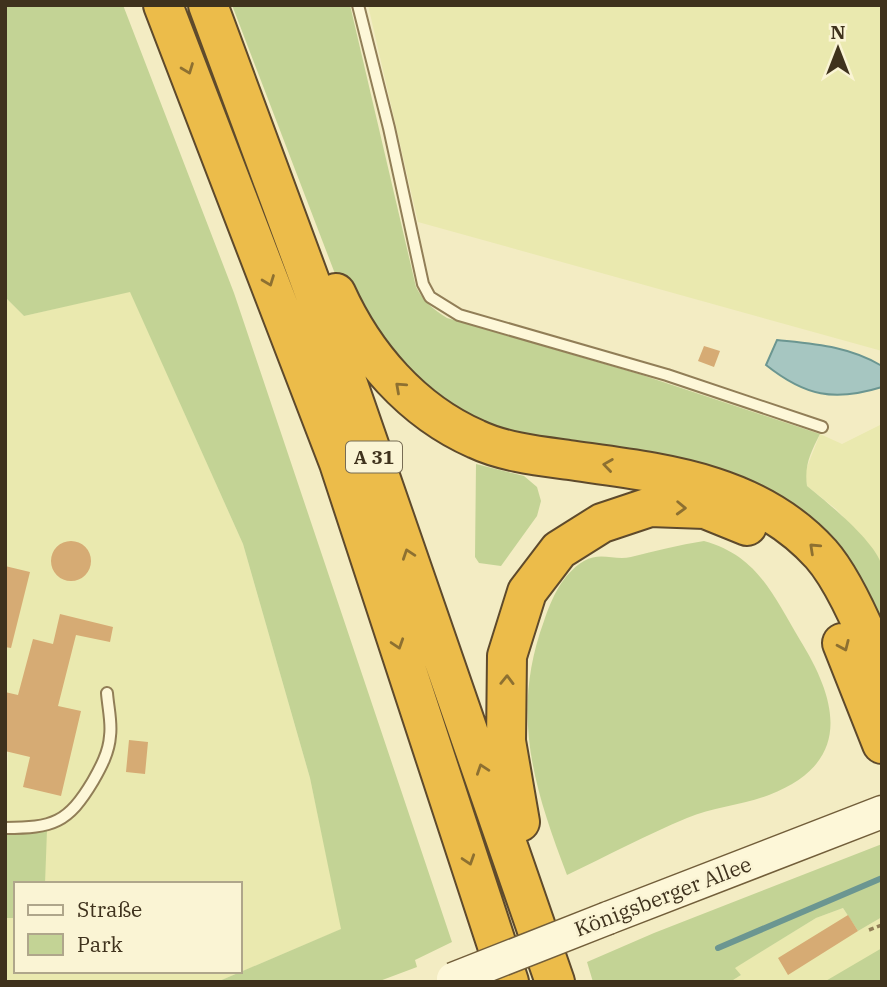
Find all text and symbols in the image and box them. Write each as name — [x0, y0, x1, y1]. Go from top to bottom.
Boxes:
north arrow — [803, 14, 873, 84]
text: N — [830, 20, 846, 44]
one-way arrow — [179, 62, 193, 74]
one-way arrow — [261, 275, 275, 287]
one-way arrow — [395, 383, 408, 395]
road number: A 31 — [346, 442, 402, 472]
one-way arrow — [602, 458, 614, 473]
one-way arrow — [676, 501, 687, 516]
one-way arrow — [809, 544, 822, 557]
one-way arrow — [402, 549, 416, 561]
one-way arrow — [390, 638, 405, 650]
one-way arrow — [836, 639, 850, 652]
one-way arrow — [499, 674, 514, 685]
one-way arrow — [476, 764, 490, 776]
street label: Königsberger Allee — [570, 849, 755, 943]
one-way arrow — [461, 853, 475, 866]
legend — [14, 882, 242, 973]
text: Straße — [77, 895, 142, 923]
text: Park — [77, 930, 124, 958]

